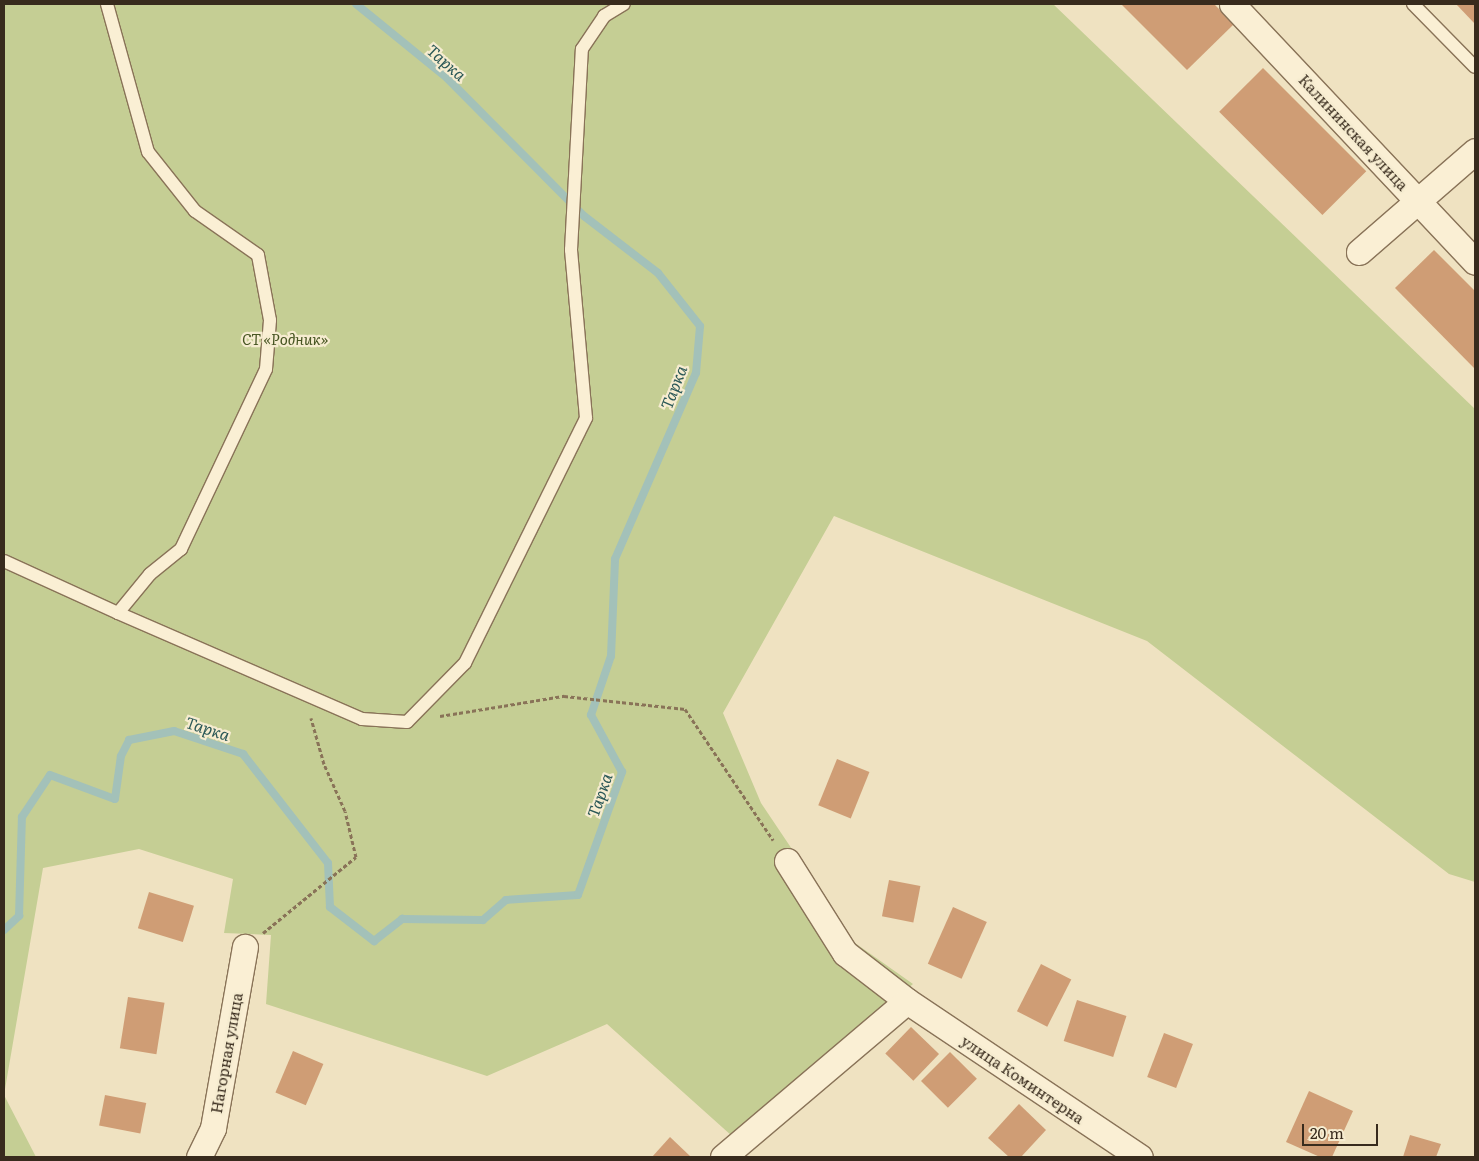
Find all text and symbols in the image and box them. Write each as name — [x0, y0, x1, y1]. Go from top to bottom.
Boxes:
water label: Тарка — [424, 40, 470, 84]
street label: Калининская улица — [1296, 70, 1412, 194]
park label: СТ «Родник» — [242, 330, 328, 348]
water label: Тарка — [656, 363, 690, 411]
water label: Тарка — [184, 712, 232, 744]
water label: Тарка — [583, 771, 615, 819]
street label: Нагорная улица — [207, 991, 245, 1115]
street label: улица Коминтерна — [958, 1031, 1088, 1127]
scale bar — [1304, 1114, 1380, 1146]
text: 20 m — [1310, 1121, 1344, 1144]

